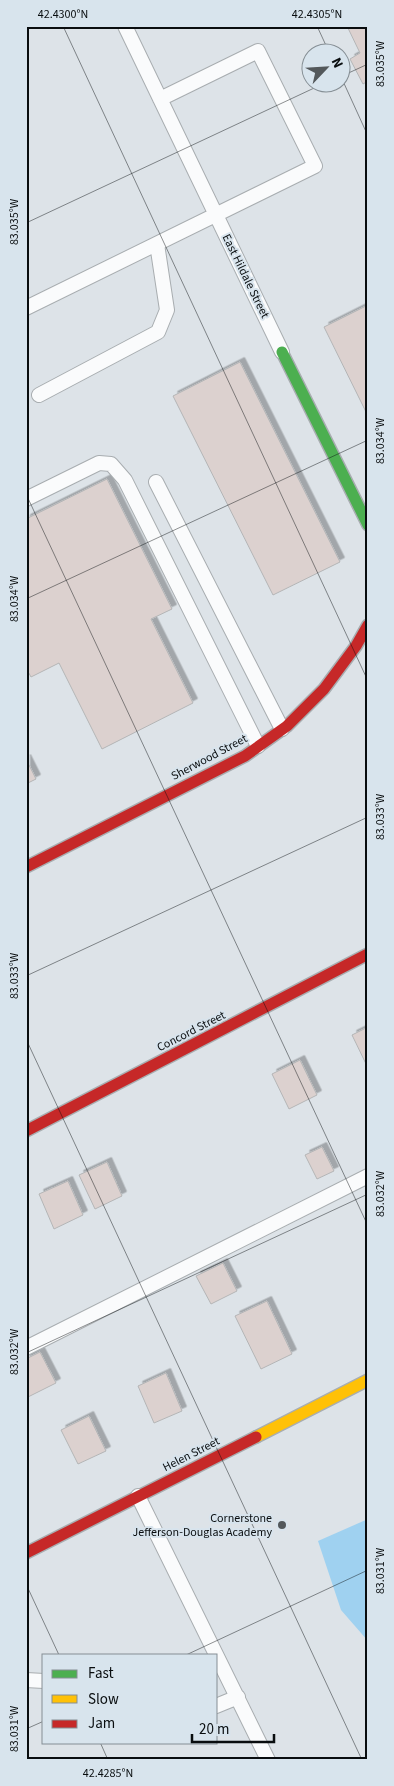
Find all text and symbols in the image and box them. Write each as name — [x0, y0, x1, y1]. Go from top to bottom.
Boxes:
text: 42.4300°N — [38, 6, 88, 23]
text: 42.4305°N — [292, 6, 342, 23]
text: 83.035°W — [372, 40, 389, 87]
north arrow — [302, 42, 352, 92]
text: N — [326, 54, 348, 71]
text: 83.035°W — [6, 198, 23, 245]
street label: East Hildale Street — [218, 231, 273, 321]
text: 83.034°W — [372, 417, 389, 464]
text: 83.034°W — [6, 575, 23, 622]
street label: Sherwood Street — [168, 730, 250, 785]
text: 83.033°W — [372, 793, 389, 840]
text: 83.033°W — [6, 952, 23, 999]
street label: Concord Street — [154, 1007, 228, 1056]
text: 83.032°W — [372, 1170, 389, 1217]
text: 83.032°W — [6, 1328, 23, 1375]
street label: Helen Street — [160, 1433, 223, 1476]
place label: Cornerstone Jefferson-Douglas Academy — [133, 1510, 272, 1541]
marker: Cornerstone Jefferson-Douglas Academy — [276, 1519, 288, 1531]
text: 83.031°W — [372, 1547, 389, 1594]
legend — [42, 1654, 218, 1744]
text: Fast — [88, 1663, 114, 1684]
text: Slow — [88, 1689, 119, 1710]
text: 83.031°W — [6, 1705, 23, 1752]
scale bar — [192, 1711, 274, 1743]
text: Jam — [88, 1713, 115, 1734]
text: 20 m — [199, 1719, 229, 1740]
text: 42.4285°N — [83, 1765, 133, 1782]

